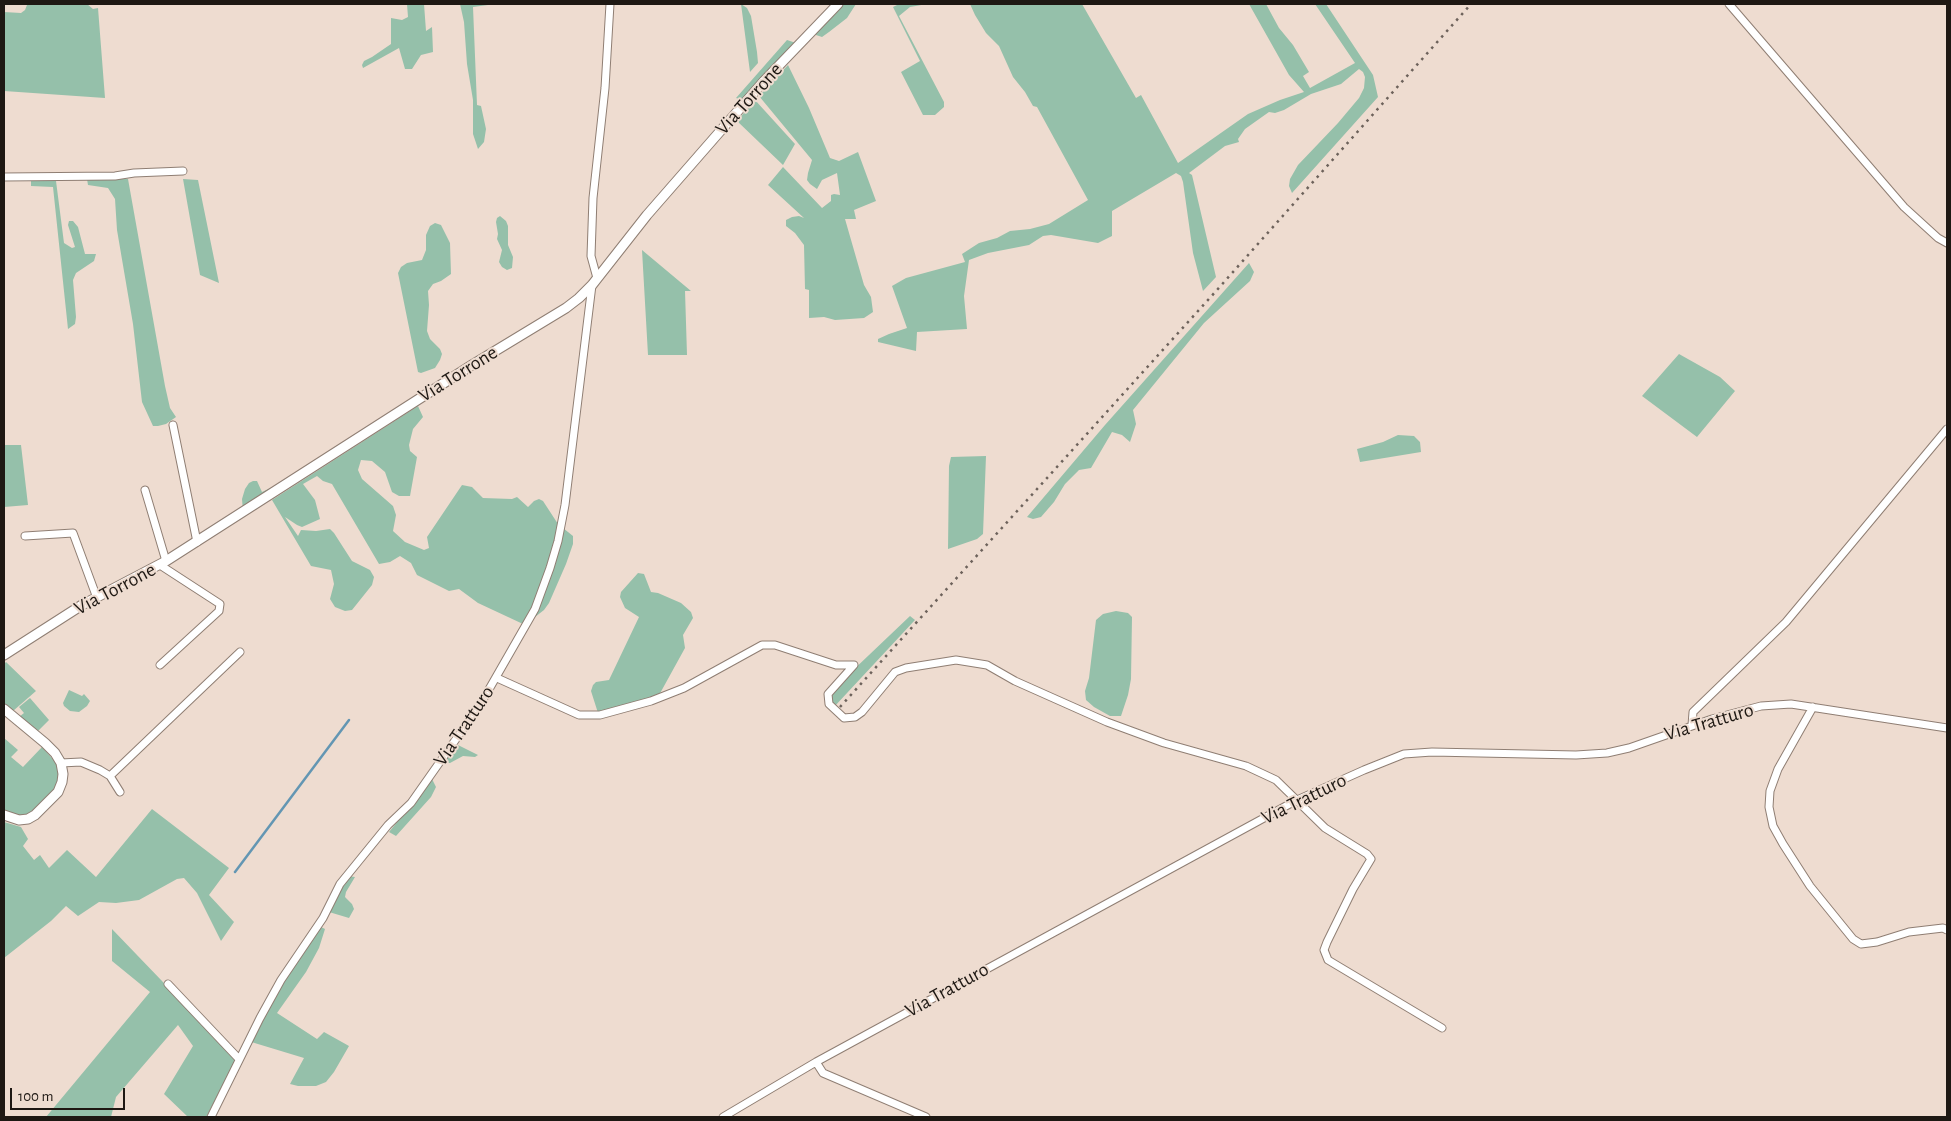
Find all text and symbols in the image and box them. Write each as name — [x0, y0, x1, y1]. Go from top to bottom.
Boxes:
street label: Via Torrone — [710, 58, 788, 140]
street label: Via Torrone — [414, 340, 502, 408]
street label: Via Torrone — [70, 558, 160, 620]
street label: Via Tratturo — [428, 681, 500, 771]
street label: Via Tratturo — [1662, 698, 1756, 746]
street label: Via Tratturo — [1258, 768, 1350, 830]
street label: Via Tratturo — [901, 957, 993, 1023]
scale bar — [12, 1078, 128, 1110]
text: 100 m — [18, 1089, 53, 1104]

